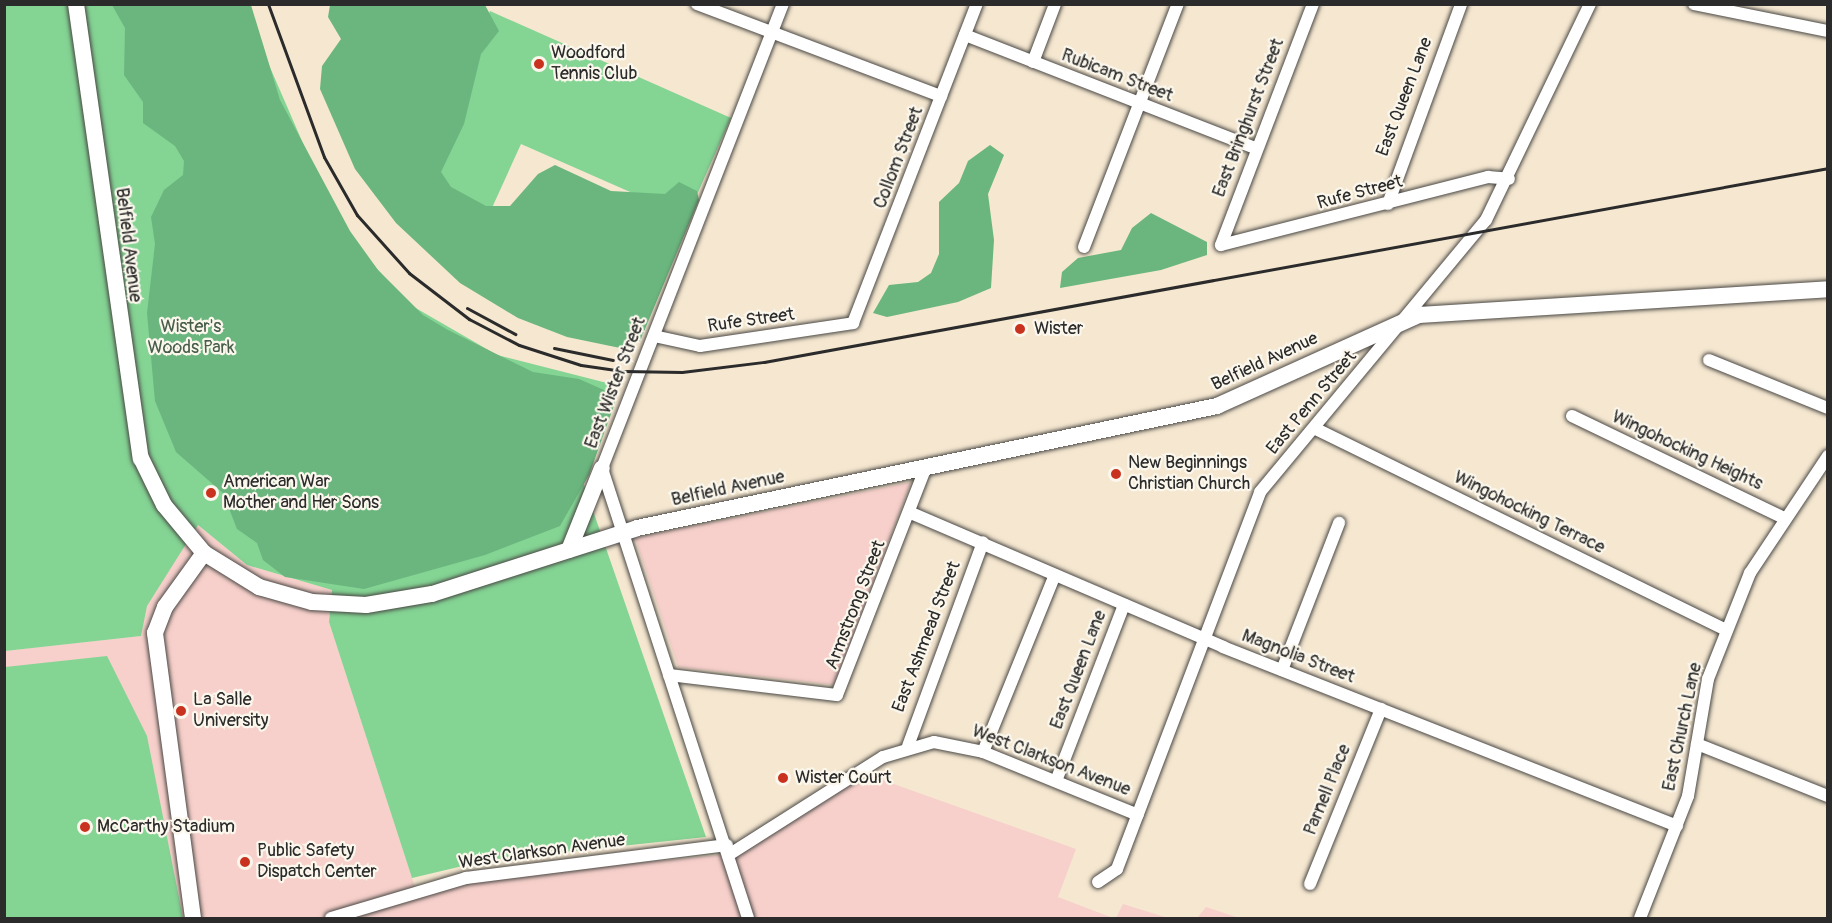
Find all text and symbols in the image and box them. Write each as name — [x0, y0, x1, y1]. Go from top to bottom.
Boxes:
street label: East Queen Lane — [1372, 35, 1438, 159]
street label: East Bringhurst Street — [1209, 36, 1289, 200]
place label: Woodford Tennis Club — [551, 43, 637, 86]
street label: Rubicam Street — [1058, 45, 1176, 107]
marker: Woodford Tennis Club — [532, 57, 546, 71]
street label: Collom Street — [870, 104, 928, 212]
street label: Rufe Street — [1315, 171, 1405, 215]
street label: Belfield Avenue — [110, 187, 146, 303]
street label: Rufe Street — [706, 304, 796, 338]
street label: East Wister Street — [581, 314, 651, 452]
park label: Wister's Woods Park — [147, 317, 235, 360]
place label: Wister — [1034, 318, 1083, 340]
marker: Wister — [1011, 320, 1029, 338]
street label: Belfield Avenue — [1208, 328, 1322, 396]
street label: East Penn Street — [1262, 347, 1362, 459]
street label: Wingohocking Heights — [1608, 407, 1766, 495]
place label: New Beginnings Christian Church — [1128, 453, 1250, 496]
street label: Belfield Avenue — [669, 466, 787, 512]
marker: New Beginnings Christian Church — [1109, 467, 1123, 481]
street label: Wingohocking Terrace — [1450, 467, 1608, 559]
place label: American War Mother and Her Sons — [223, 472, 379, 514]
marker: American War Mother and Her Sons — [204, 486, 218, 500]
street label: Armstrong Street — [821, 537, 891, 673]
street label: East Ashmead Street — [888, 559, 966, 715]
street label: East Queen Lane — [1046, 608, 1112, 732]
street label: Magnolia Street — [1238, 626, 1358, 688]
street label: East Church Lane — [1659, 661, 1707, 793]
place label: La Salle University — [193, 690, 268, 732]
marker: La Salle University — [174, 704, 188, 718]
street label: West Clarkson Avenue — [969, 721, 1133, 801]
street label: Parnell Place — [1300, 741, 1356, 839]
place label: Wister Court — [795, 767, 892, 789]
marker: Wister Court — [776, 771, 790, 785]
place label: McCarthy Stadium — [97, 816, 235, 838]
marker: McCarthy Stadium — [78, 820, 92, 834]
street label: West Clarkson Avenue — [457, 830, 627, 874]
place label: Public Safety Dispatch Center — [257, 841, 377, 884]
marker: Public Safety Dispatch Center — [238, 855, 252, 869]

